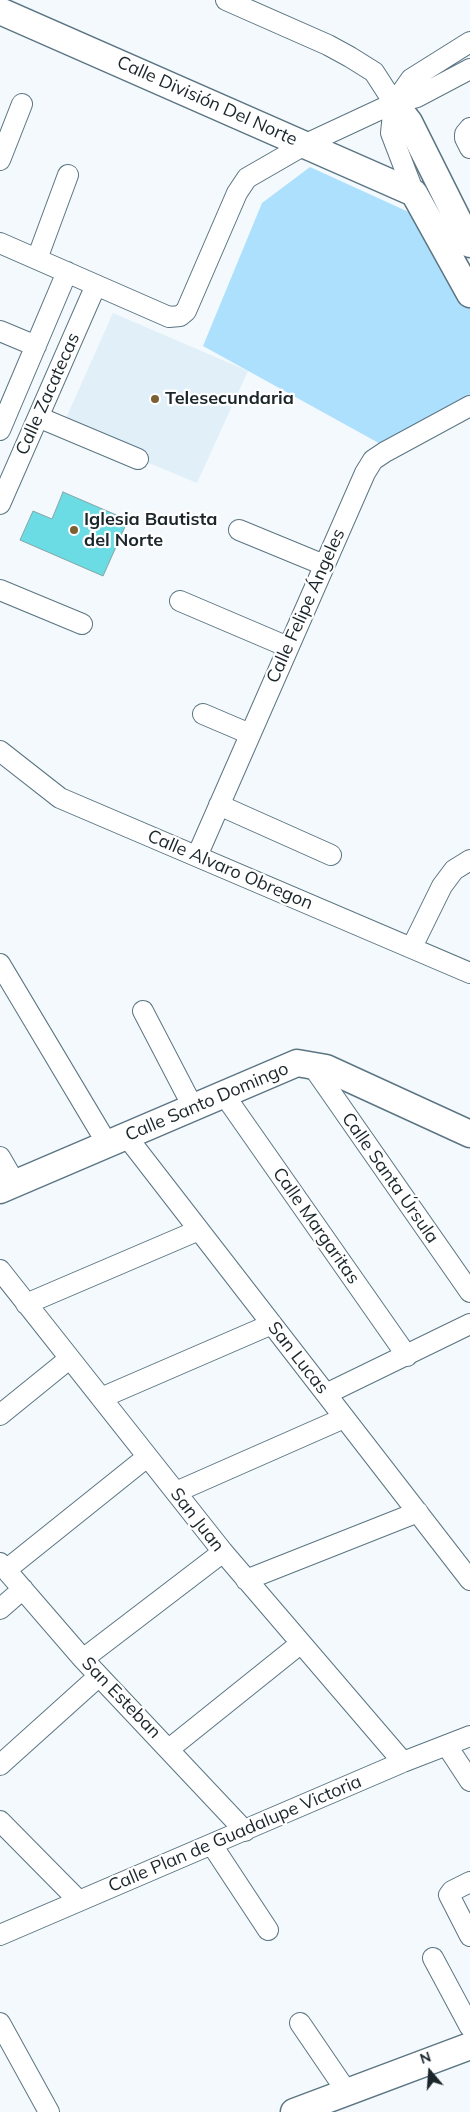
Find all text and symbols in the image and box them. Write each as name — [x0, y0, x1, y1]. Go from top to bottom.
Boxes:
street label: Calle División Del Norte — [113, 51, 301, 151]
street label: Calle Zacatecas — [11, 330, 85, 458]
place label: Telesecundaria — [165, 388, 294, 410]
marker: Telesecundaria — [149, 393, 161, 405]
place label: Iglesia Bautista del Norte — [84, 509, 217, 552]
marker: Iglesia Bautista del Norte — [68, 524, 80, 536]
street label: Calle Felipe Ángeles — [262, 525, 350, 687]
street label: Calle Alvaro Obregon — [144, 825, 316, 915]
street label: Calle Santo Domingo — [122, 1058, 292, 1146]
street label: Calle Santa Úrsula — [337, 1109, 443, 1247]
street label: Calle Margaritas — [268, 1164, 364, 1288]
street label: San Lucas — [263, 1318, 333, 1398]
street label: San Juan — [165, 1484, 229, 1556]
street label: San Esteban — [77, 1653, 165, 1743]
street label: Calle Plan de Guadalupe Victoria — [105, 1771, 365, 1897]
north arrow — [405, 2047, 455, 2097]
text: N — [418, 2048, 433, 2068]

